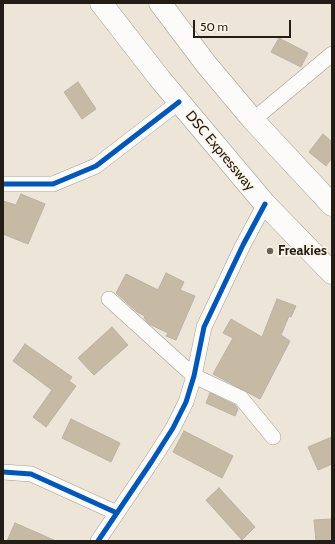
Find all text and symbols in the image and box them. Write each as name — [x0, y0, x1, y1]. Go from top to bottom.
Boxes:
scale bar — [195, 12, 293, 38]
text: 50 m — [200, 19, 228, 34]
street label: DSC Expressway — [182, 108, 258, 194]
place label: Freakies — [278, 243, 327, 259]
marker: Freakies — [265, 246, 275, 256]

